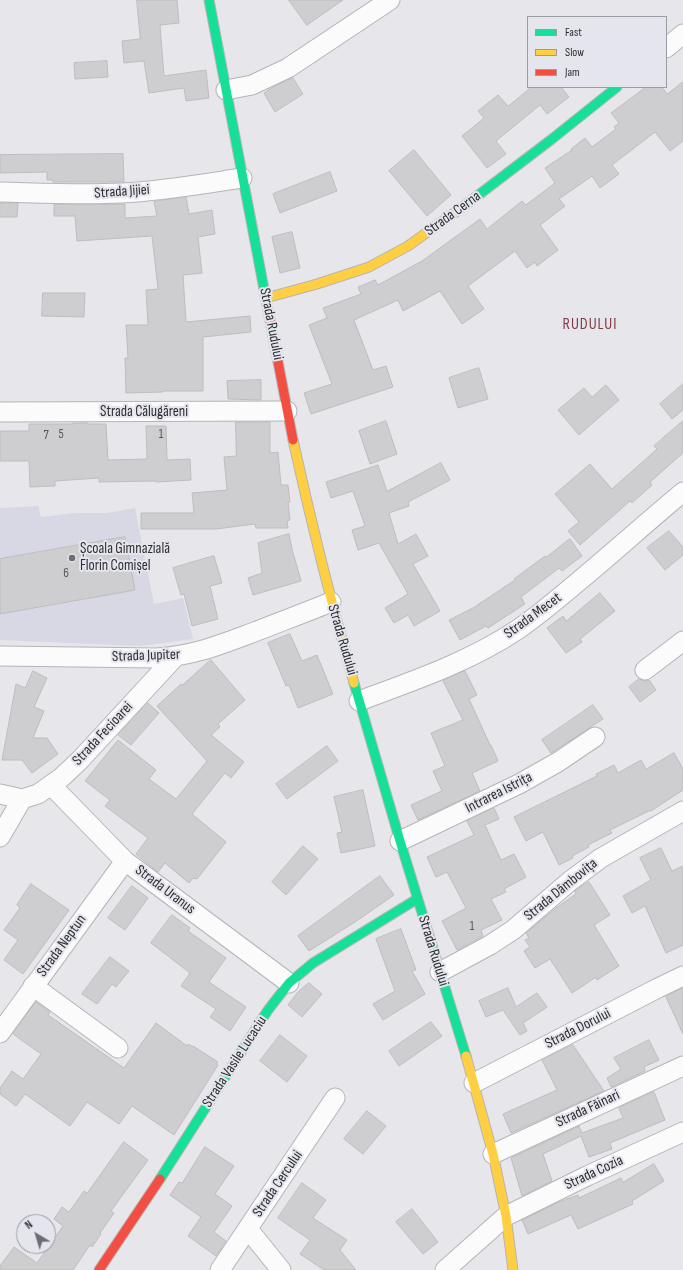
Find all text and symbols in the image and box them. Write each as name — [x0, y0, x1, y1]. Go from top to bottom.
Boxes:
legend — [527, 16, 667, 88]
text: Fast — [565, 25, 582, 40]
text: Slow — [565, 45, 584, 60]
text: Jam — [565, 65, 580, 80]
street label: Strada Jijiei — [94, 181, 150, 203]
street label: Strada Cerna — [421, 188, 485, 240]
street label: Strada Rudului — [255, 287, 287, 361]
district label: RUDULUI — [563, 315, 617, 335]
street label: Strada Călugăreni — [100, 403, 188, 421]
house number: 5 — [58, 427, 64, 443]
house number: 1 — [159, 427, 163, 443]
house number: 7 — [43, 428, 49, 444]
place label: Școala Gimnazială Florin Comișel — [80, 540, 170, 575]
marker: Școala Gimnazială Florin Comișel — [67, 553, 77, 563]
house number: 6 — [63, 566, 69, 582]
street label: Strada Mecet — [501, 589, 565, 643]
street label: Strada Rudului — [323, 603, 361, 677]
street label: Strada Jupiter — [112, 646, 180, 666]
street label: Strada Fecioarei — [69, 698, 137, 770]
street label: Intrarea Istrița — [463, 769, 535, 817]
street label: Strada Dâmbovița — [521, 855, 601, 925]
street label: Strada Uranus — [131, 862, 199, 918]
street label: Strada Neptun — [33, 911, 91, 981]
street label: Strada Rudului — [414, 914, 452, 988]
house number: 1 — [470, 919, 474, 935]
street label: Strada Dorului — [542, 1005, 614, 1053]
street label: Strada Vasile Lucaciu — [199, 1013, 271, 1111]
street label: Strada Făinari — [553, 1086, 623, 1132]
street label: Strada Cercului — [249, 1147, 307, 1221]
street label: Strada Cozia — [562, 1152, 626, 1194]
north arrow — [16, 1214, 56, 1254]
text: N — [23, 1218, 35, 1232]

